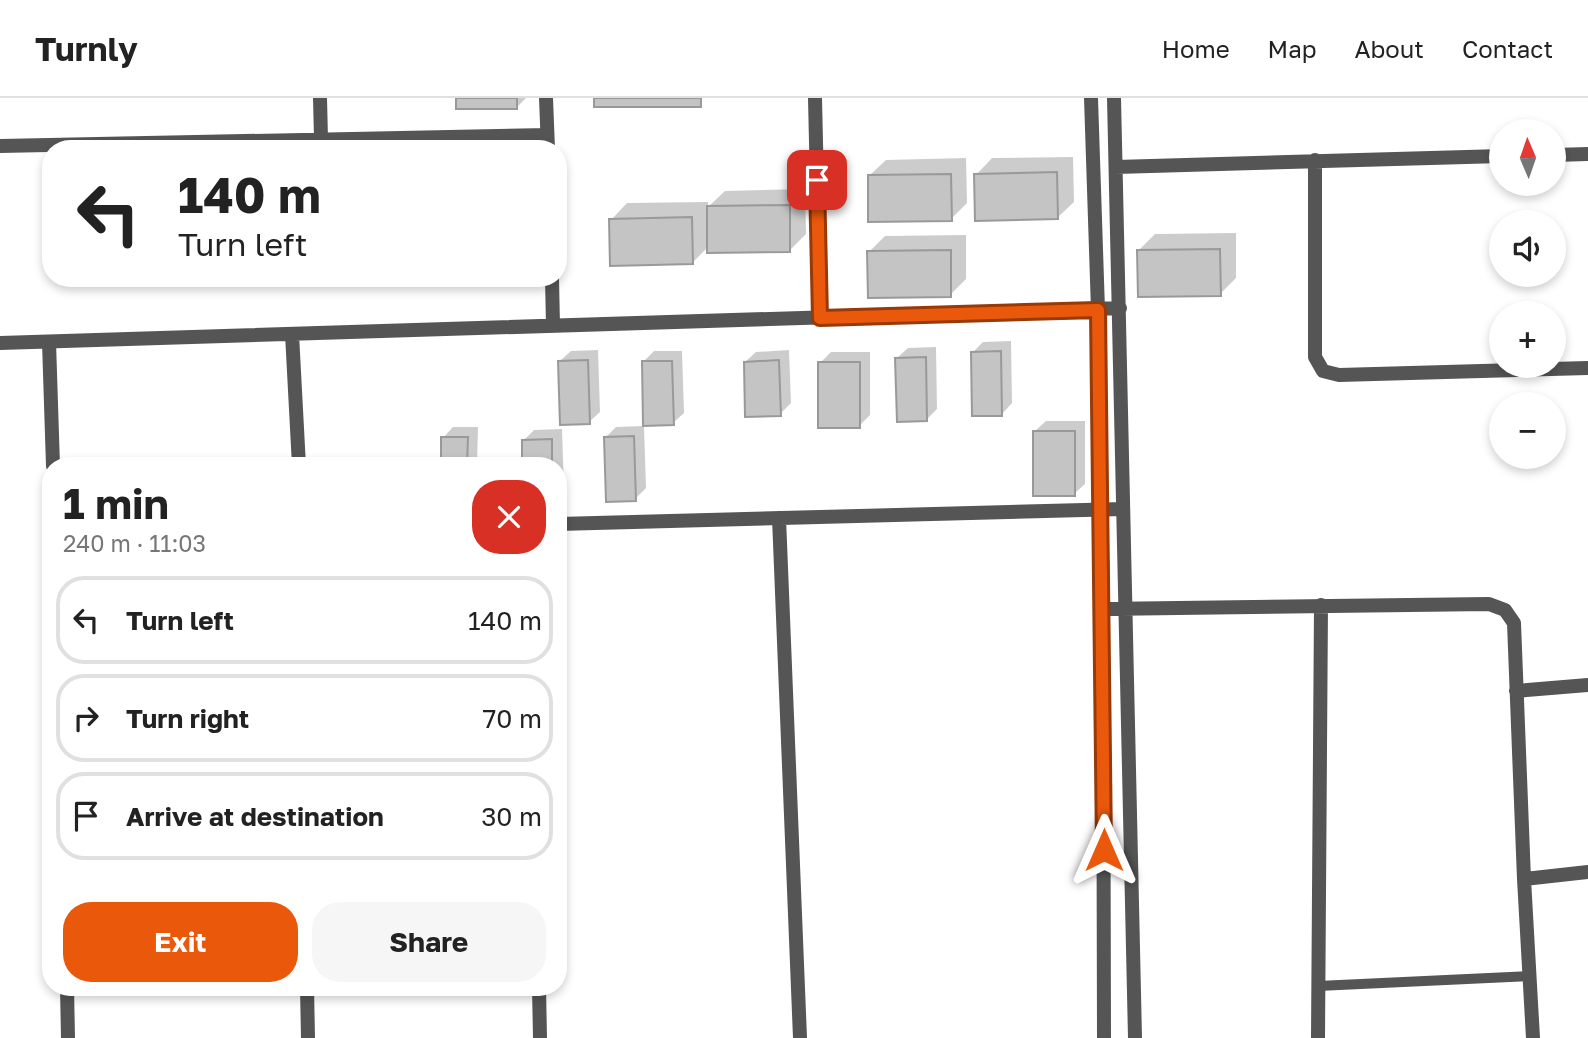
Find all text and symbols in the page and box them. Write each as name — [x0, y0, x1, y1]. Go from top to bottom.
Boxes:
text: Turnly — [35, 29, 138, 68]
text: Home — [1162, 34, 1230, 63]
text: Map — [1268, 34, 1317, 63]
text: About — [1355, 34, 1424, 63]
text: Contact — [1462, 34, 1553, 63]
north arrow — [1489, 119, 1566, 196]
map controls — [1489, 119, 1566, 469]
pin — [787, 150, 847, 210]
icon: arrive — [798, 161, 836, 199]
text: 140 m — [178, 165, 321, 224]
icon: left — [63, 168, 154, 259]
button: sound — [1489, 210, 1566, 287]
text: Turn left — [178, 225, 307, 263]
button: + — [1489, 301, 1566, 378]
button: − — [1489, 392, 1566, 469]
text: 1 min — [63, 478, 169, 528]
button: close — [472, 480, 546, 554]
text: 240 m · 11:03 — [63, 529, 206, 557]
icon: left — [67, 601, 105, 639]
text: Turn left — [126, 605, 234, 636]
text: 140 m — [468, 605, 542, 636]
icon: right — [67, 699, 105, 737]
text: Turn right — [126, 703, 249, 734]
text: 70 m — [483, 703, 542, 734]
icon: arrive — [67, 797, 105, 835]
text: Arrive at destination — [126, 801, 384, 832]
text: 30 m — [481, 801, 542, 832]
position arrow — [1067, 813, 1141, 887]
button: Exit — [63, 902, 298, 982]
button: Share — [312, 902, 546, 982]

